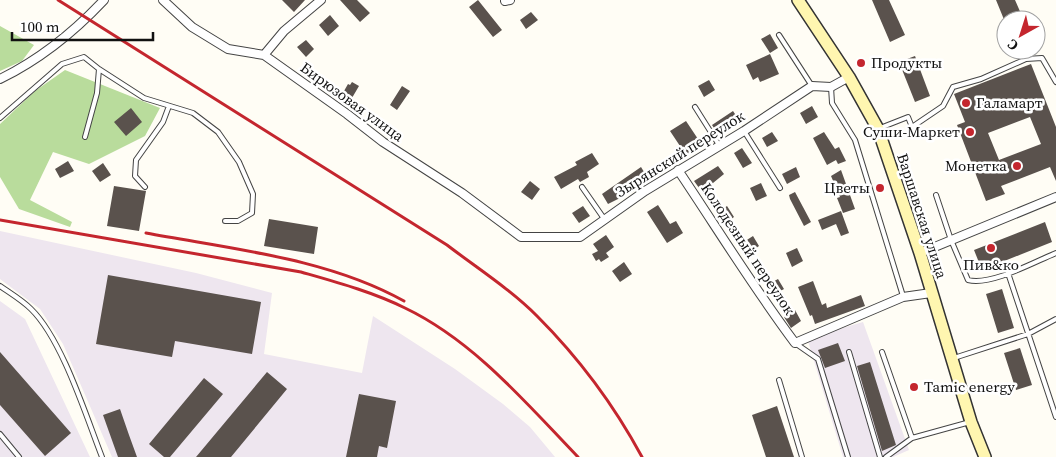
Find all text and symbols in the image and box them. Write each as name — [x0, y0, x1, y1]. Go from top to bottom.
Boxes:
scale bar — [12, 10, 154, 42]
north arrow — [996, 10, 1046, 60]
text: 100 m — [20, 16, 60, 37]
text: С — [1003, 34, 1022, 56]
place label: Продукты — [871, 52, 942, 73]
street label: Бирюзовая улица — [296, 57, 409, 147]
marker: Продукты — [855, 57, 867, 69]
place label: Галамарт — [976, 92, 1043, 113]
marker: Галамарт — [960, 97, 972, 109]
street label: Зырянский переулок — [611, 105, 749, 202]
place label: Суши-Маркет — [863, 121, 960, 142]
marker: Суши-Маркет — [964, 126, 976, 138]
street label: Варшавская улица — [892, 151, 953, 281]
place label: Монетка — [945, 155, 1007, 176]
marker: Монетка — [1011, 160, 1023, 172]
place label: Цветы — [824, 177, 870, 198]
street label: Колодезный переулок — [696, 179, 801, 319]
marker: Цветы — [874, 182, 886, 194]
marker: Пив&ко — [985, 242, 997, 254]
place label: Пив&ко — [963, 254, 1019, 275]
place label: Tamic energy — [924, 376, 1015, 397]
marker: Tamic energy — [908, 381, 920, 393]

